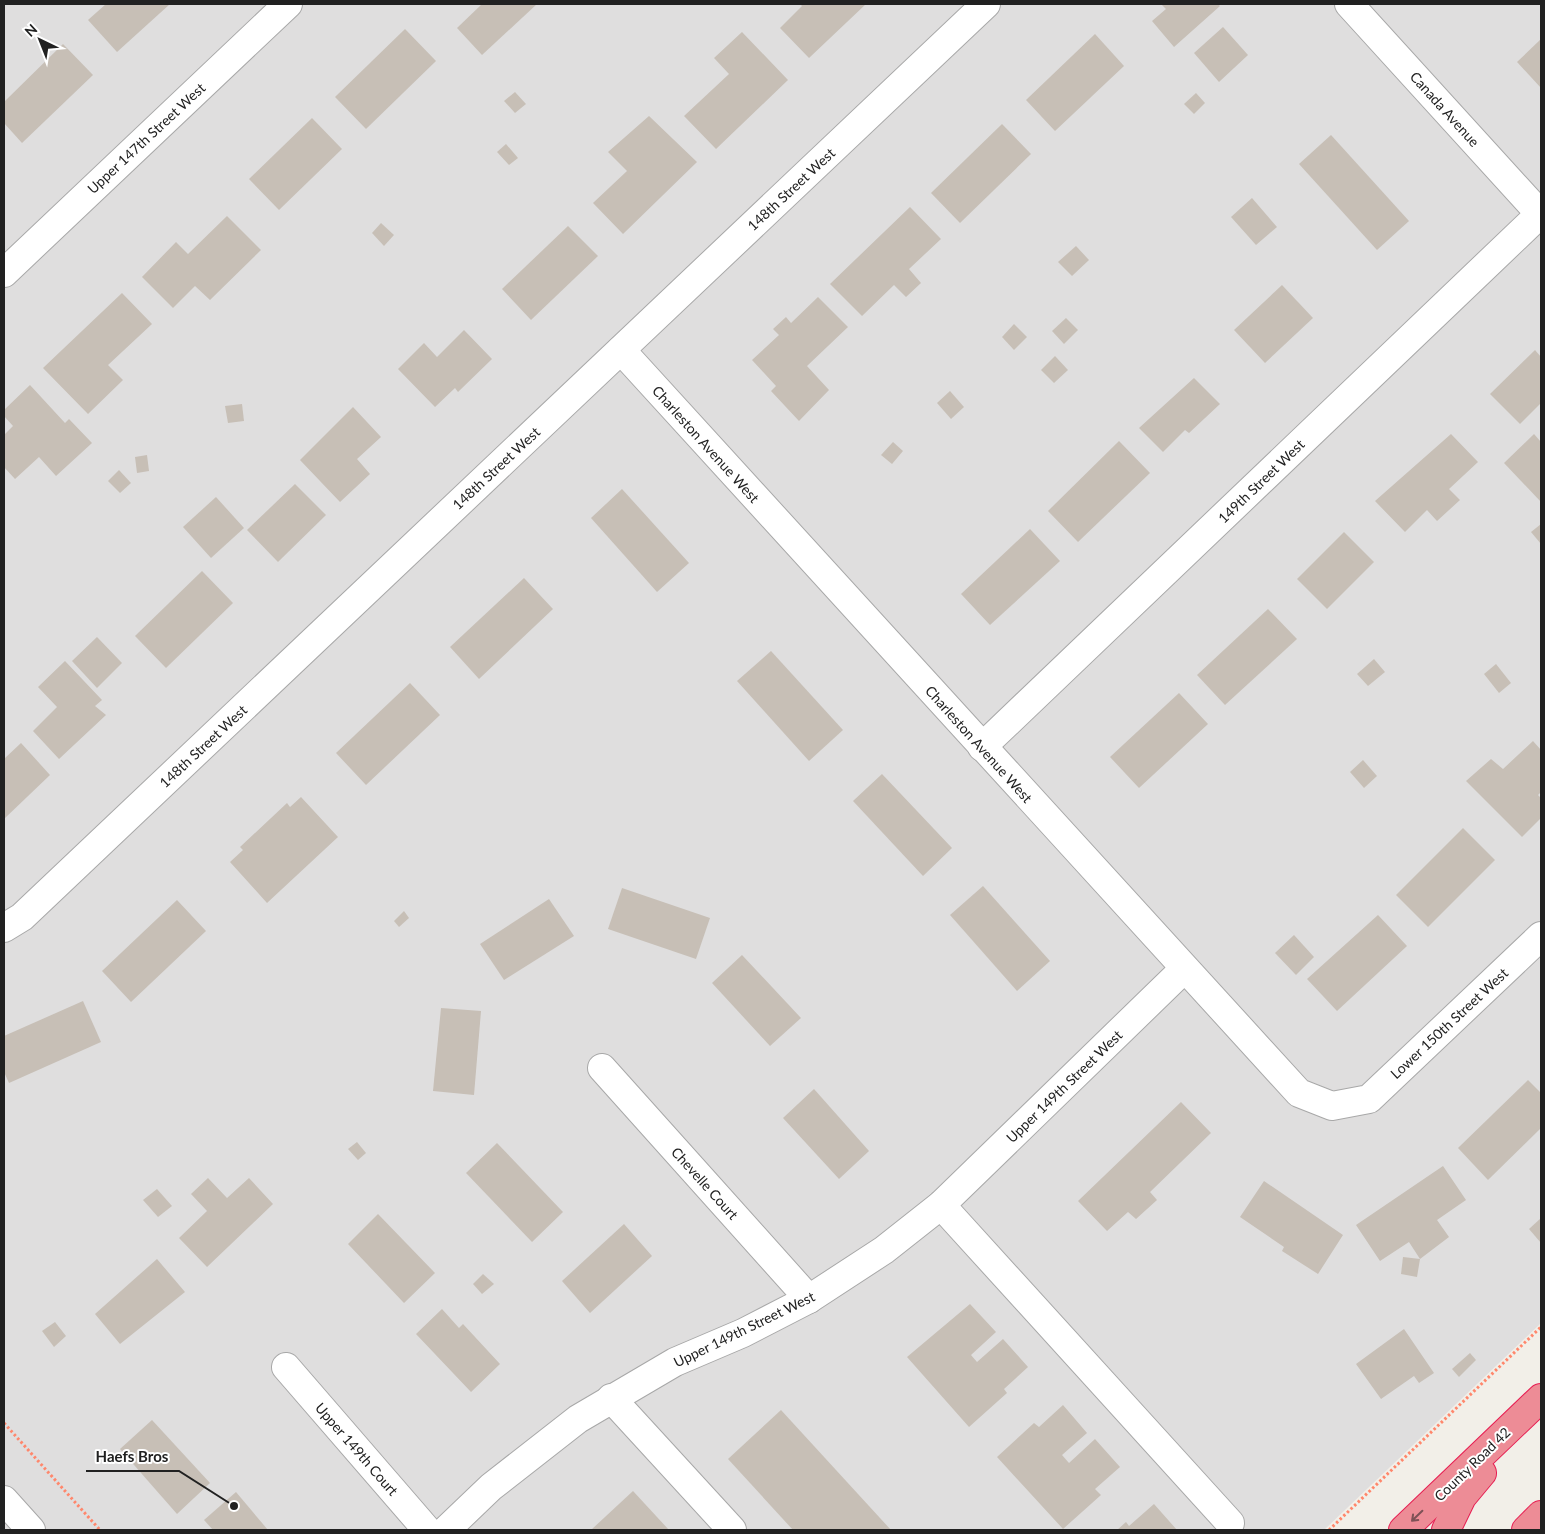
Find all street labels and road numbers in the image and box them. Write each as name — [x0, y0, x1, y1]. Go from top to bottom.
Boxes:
street label: Canada Avenue — [1407, 68, 1483, 150]
street label: Upper 147th Street West — [84, 79, 208, 197]
street label: 148th Street West — [744, 144, 838, 234]
street label: Charleston Avenue West — [649, 382, 763, 506]
street label: 148th Street West — [449, 423, 543, 513]
street label: 149th Street West — [1214, 436, 1308, 526]
street label: Charleston Avenue West — [922, 682, 1036, 806]
street label: 148th Street West — [156, 701, 250, 791]
street label: Lower 150th Street West — [1387, 964, 1511, 1082]
street label: Upper 149th Street West — [1002, 1026, 1126, 1146]
street label: Chevelle Court — [668, 1143, 742, 1223]
street label: Upper 149th Street West — [671, 1287, 817, 1371]
street label: Upper 149th Court — [312, 1399, 402, 1499]
street label: County Road 42 — [1430, 1423, 1514, 1505]

